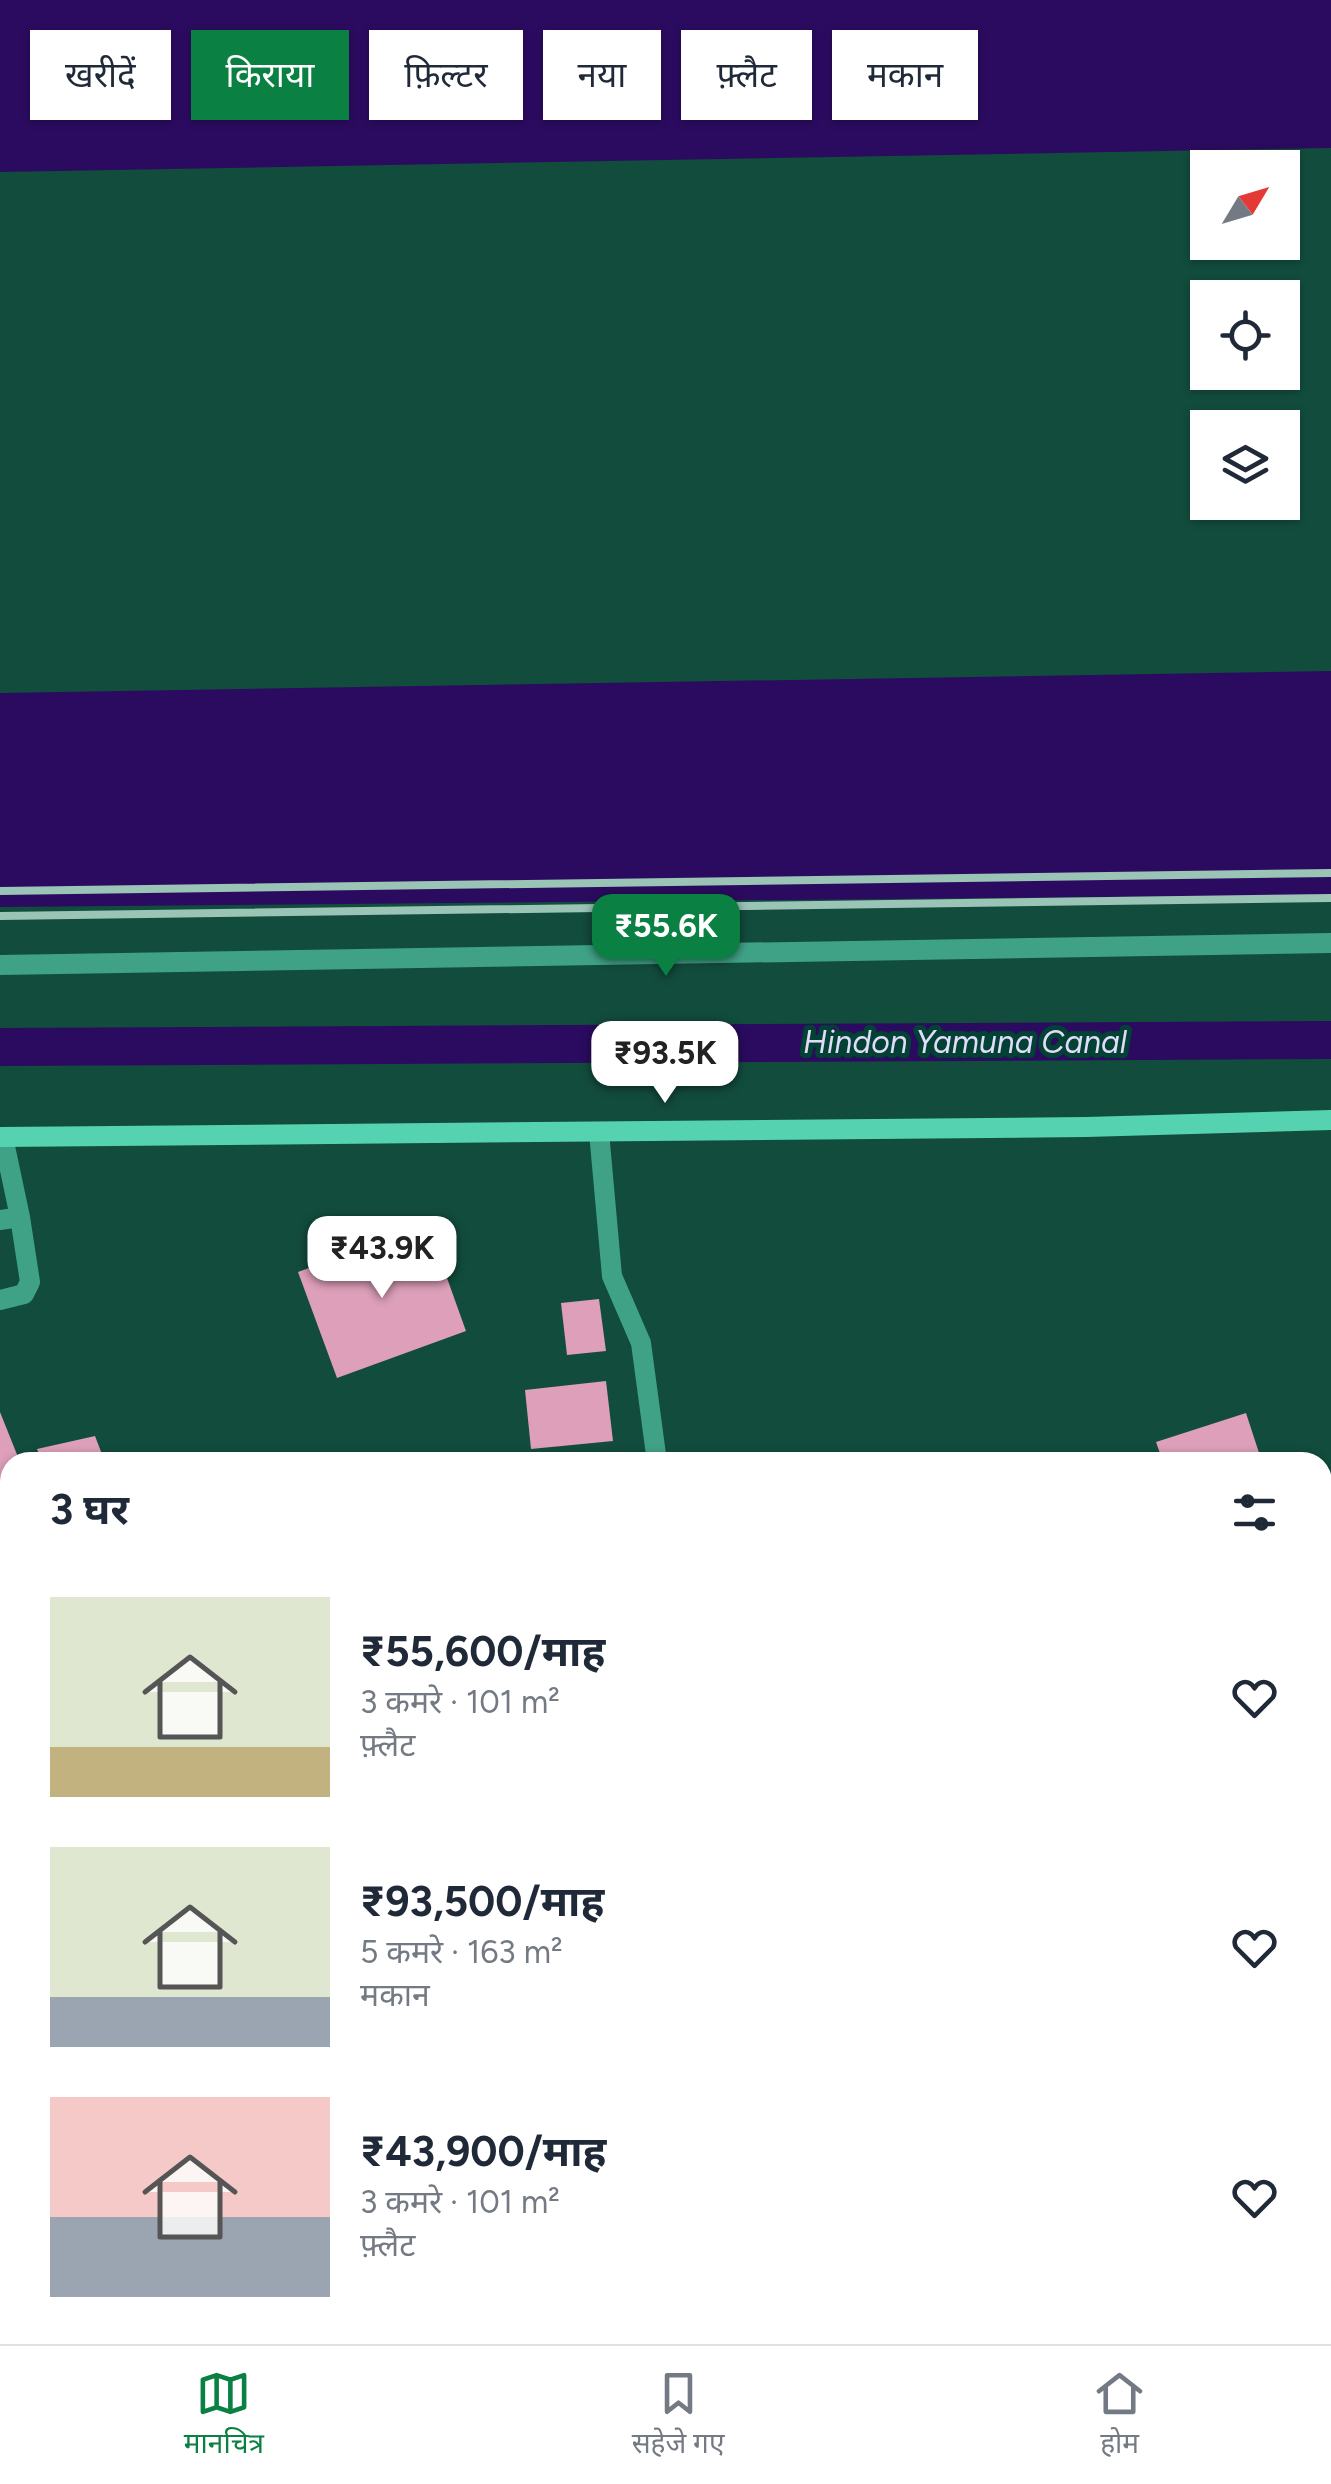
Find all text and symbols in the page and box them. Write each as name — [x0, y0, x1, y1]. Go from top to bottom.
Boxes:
chip: खरीदें — [30, 30, 171, 120]
chip: किराया — [191, 30, 349, 120]
chip: फ़िल्टर — [369, 30, 523, 120]
chip: नया — [543, 30, 661, 120]
chip: फ़्लैट — [681, 30, 812, 120]
chip: मकान — [832, 30, 978, 120]
north arrow — [1190, 150, 1300, 260]
map controls — [1190, 150, 1300, 520]
button: locate — [1190, 280, 1300, 390]
button: layers — [1190, 410, 1300, 520]
pin: ₹55.6K — [585, 894, 747, 979]
text: ₹55.6K — [614, 907, 718, 945]
pin: ₹93.5K — [584, 1021, 746, 1106]
water label: Hindon Yamuna Canal — [803, 1023, 1128, 1061]
text: ₹93.5K — [613, 1034, 717, 1072]
pin: ₹43.9K — [301, 1216, 463, 1301]
text: ₹43.9K — [329, 1229, 435, 1267]
text: 3 घर — [50, 1484, 129, 1535]
icon: filters — [1227, 1485, 1282, 1540]
text: ₹55,600/माह — [360, 1626, 605, 1677]
icon: home — [130, 1637, 250, 1757]
icon: heart — [1227, 1670, 1282, 1725]
text: 3 कमरे · 101 m² — [360, 1683, 560, 1721]
text: फ़्लैट — [360, 1726, 415, 1764]
text: ₹93,500/माह — [360, 1876, 604, 1927]
icon: home — [130, 1887, 250, 2007]
icon: heart — [1227, 1920, 1282, 1975]
text: 5 कमरे · 163 m² — [360, 1933, 562, 1971]
text: मकान — [360, 1976, 430, 2014]
text: ₹43,900/माह — [360, 2126, 606, 2177]
icon: home — [130, 2137, 250, 2257]
icon: heart — [1227, 2170, 1282, 2225]
text: 3 कमरे · 101 m² — [360, 2183, 560, 2221]
text: फ़्लैट — [360, 2226, 415, 2264]
tab: मानचित्र — [184, 2366, 264, 2464]
tab: सहेजे गए — [632, 2366, 724, 2464]
tab: होम — [1092, 2366, 1147, 2464]

